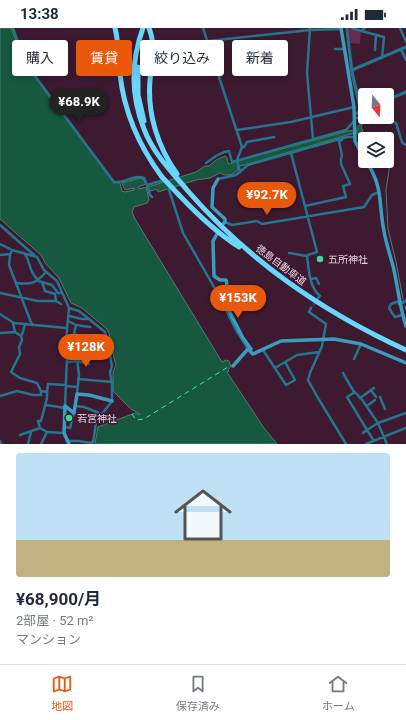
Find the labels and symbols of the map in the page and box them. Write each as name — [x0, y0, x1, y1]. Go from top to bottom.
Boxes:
north arrow — [358, 88, 394, 124]
pin: ¥68.9K — [46, 89, 112, 123]
pin: ¥92.7K — [234, 182, 300, 216]
street label: 徳島自動車道 — [254, 243, 308, 287]
marker: 五所神社 — [315, 254, 325, 264]
place label: 五所神社 — [328, 254, 368, 265]
pin: ¥153K — [210, 285, 266, 319]
pin: ¥128K — [58, 334, 114, 368]
marker: 若宮神社 — [64, 413, 74, 423]
place label: 若宮神社 — [77, 413, 117, 424]

